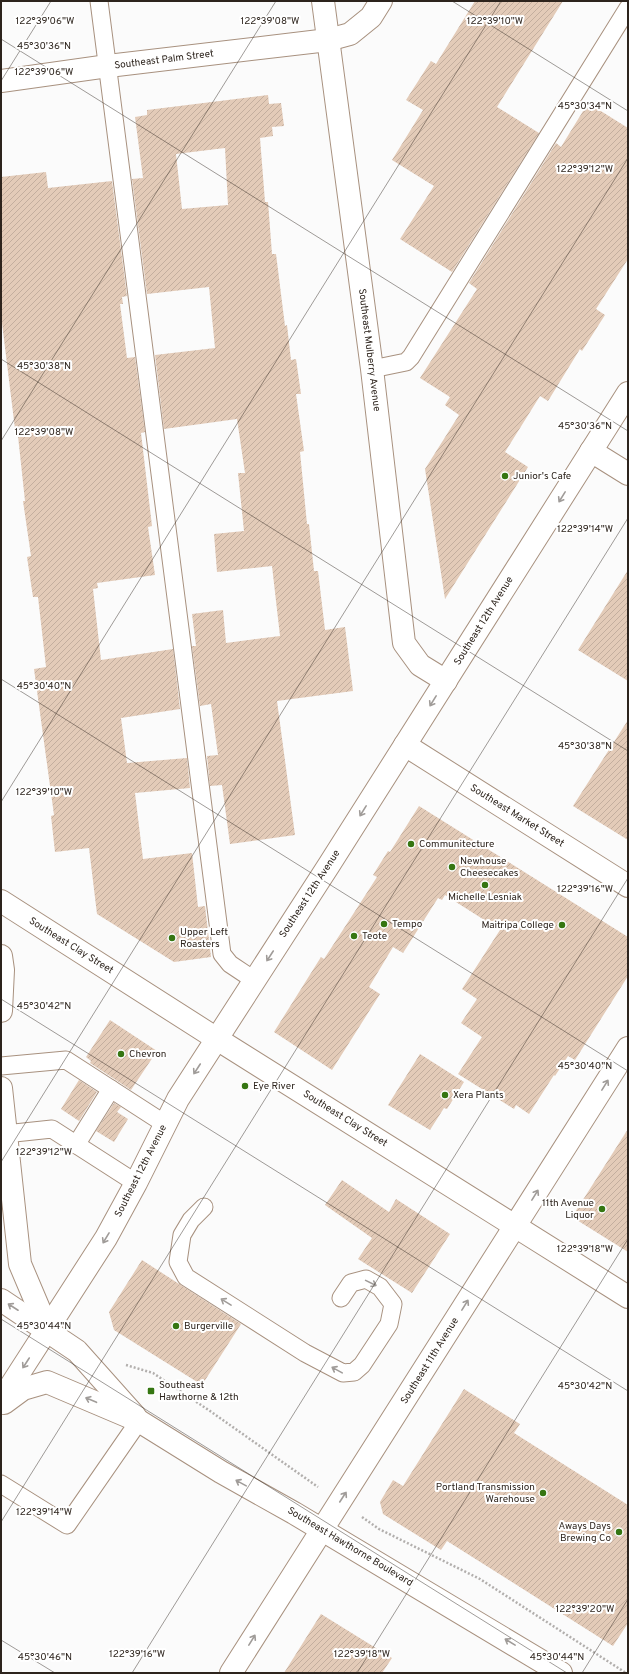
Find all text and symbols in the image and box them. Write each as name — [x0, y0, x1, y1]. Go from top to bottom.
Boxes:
text: 122°39'06"W — [16, 15, 74, 28]
text: 122°39'08"W — [241, 15, 299, 28]
text: 122°39'10"W — [467, 15, 523, 28]
text: 45°30'36"N — [17, 40, 71, 53]
street label: Southeast Palm Street — [114, 47, 215, 73]
text: 122°39'06"W — [15, 66, 73, 79]
text: 45°30'34"N — [558, 100, 612, 113]
text: 122°39'12"W — [557, 163, 613, 176]
street label: Southeast Mulberry Avenue — [355, 288, 383, 412]
text: 45°30'38"N — [17, 360, 71, 373]
text: 45°30'36"N — [558, 420, 612, 433]
text: 122°39'08"W — [15, 426, 73, 439]
place label: Junior's Cafe — [513, 470, 571, 483]
marker: Junior's Cafe — [500, 471, 510, 481]
one-way arrow — [558, 491, 566, 502]
text: 122°39'14"W — [557, 523, 613, 536]
street label: Southeast 12th Avenue — [451, 574, 517, 668]
text: 45°30'40"N — [17, 680, 71, 693]
one-way arrow — [428, 695, 436, 707]
text: 45°30'38"N — [558, 740, 612, 753]
street label: Southeast Market Street — [467, 782, 567, 850]
text: 122°39'10"W — [16, 786, 72, 799]
one-way arrow — [359, 805, 367, 817]
place label: Communitecture — [419, 838, 494, 851]
marker: Communitecture — [406, 839, 416, 849]
street label: Southeast 12th Avenue — [277, 848, 343, 940]
place label: Newhouse Cheesecakes — [460, 855, 519, 880]
marker: Newhouse Cheesecakes — [447, 862, 457, 872]
marker: Michelle Lesniak — [480, 880, 490, 890]
text: 122°39'16"W — [557, 883, 613, 896]
place label: Michelle Lesniak — [448, 891, 522, 904]
street label: Southeast Clay Street — [26, 915, 116, 977]
place label: Tempo — [392, 918, 423, 931]
marker: Tempo — [379, 919, 389, 929]
place label: Maitripa College — [481, 919, 554, 932]
marker: Maitripa College — [557, 920, 567, 930]
place label: Upper Left Roasters — [180, 926, 228, 951]
place label: Teote — [362, 930, 387, 943]
marker: Teote — [349, 931, 359, 941]
marker: Upper Left Roasters — [167, 933, 177, 943]
one-way arrow — [266, 950, 274, 961]
text: 45°30'42"N — [17, 1000, 71, 1013]
place label: Chevron — [129, 1048, 166, 1061]
marker: Chevron — [116, 1049, 126, 1059]
text: 45°30'40"N — [558, 1060, 612, 1073]
one-way arrow — [193, 1063, 201, 1074]
one-way arrow — [601, 1079, 609, 1091]
place label: Eye River — [253, 1080, 295, 1093]
marker: Eye River — [240, 1081, 250, 1091]
street label: Southeast Clay Street — [300, 1088, 390, 1150]
place label: Xera Plants — [453, 1089, 504, 1102]
marker: Xera Plants — [440, 1090, 450, 1100]
street label: Southeast 12th Avenue — [112, 1123, 170, 1219]
text: 122°39'12"W — [16, 1146, 72, 1159]
one-way arrow — [531, 1190, 539, 1201]
place label: 11th Avenue Liquor — [542, 1197, 594, 1222]
marker: 11th Avenue Liquor — [597, 1204, 607, 1214]
one-way arrow — [102, 1232, 110, 1244]
text: 122°39'18"W — [557, 1243, 613, 1256]
one-way arrow — [365, 1279, 377, 1287]
one-way arrow — [220, 1298, 232, 1306]
one-way arrow — [461, 1299, 470, 1310]
one-way arrow — [7, 1303, 19, 1311]
street label: Southeast 11th Avenue — [398, 1315, 462, 1407]
text: 45°30'44"N — [17, 1320, 71, 1333]
place label: Burgerville — [184, 1320, 233, 1333]
marker: Burgerville — [171, 1321, 181, 1331]
one-way arrow — [22, 1357, 30, 1368]
one-way arrow — [331, 1366, 343, 1373]
place label: Southeast Hawthorne & 12th — [159, 1379, 239, 1404]
text: 45°30'42"N — [558, 1380, 612, 1393]
marker: Southeast Hawthorne & 12th — [146, 1386, 156, 1396]
one-way arrow — [85, 1396, 97, 1404]
one-way arrow — [235, 1478, 247, 1486]
place label: Portland Transmission Warehouse — [436, 1481, 535, 1506]
marker: Portland Transmission Warehouse — [538, 1488, 548, 1498]
one-way arrow — [339, 1492, 347, 1503]
street label: Southeast Hawthorne Boulevard — [285, 1504, 415, 1590]
text: 122°39'14"W — [16, 1506, 72, 1519]
place label: Aways Days Brewing Co — [558, 1520, 611, 1545]
marker: Aways Days Brewing Co — [614, 1527, 624, 1537]
text: 122°39'20"W — [556, 1603, 614, 1616]
one-way arrow — [249, 1634, 257, 1646]
one-way arrow — [504, 1638, 516, 1646]
text: 122°39'16"W — [109, 1648, 165, 1661]
text: 122°39'18"W — [334, 1648, 390, 1661]
text: 45°30'46"N — [18, 1651, 72, 1664]
text: 45°30'44"N — [530, 1651, 584, 1664]

